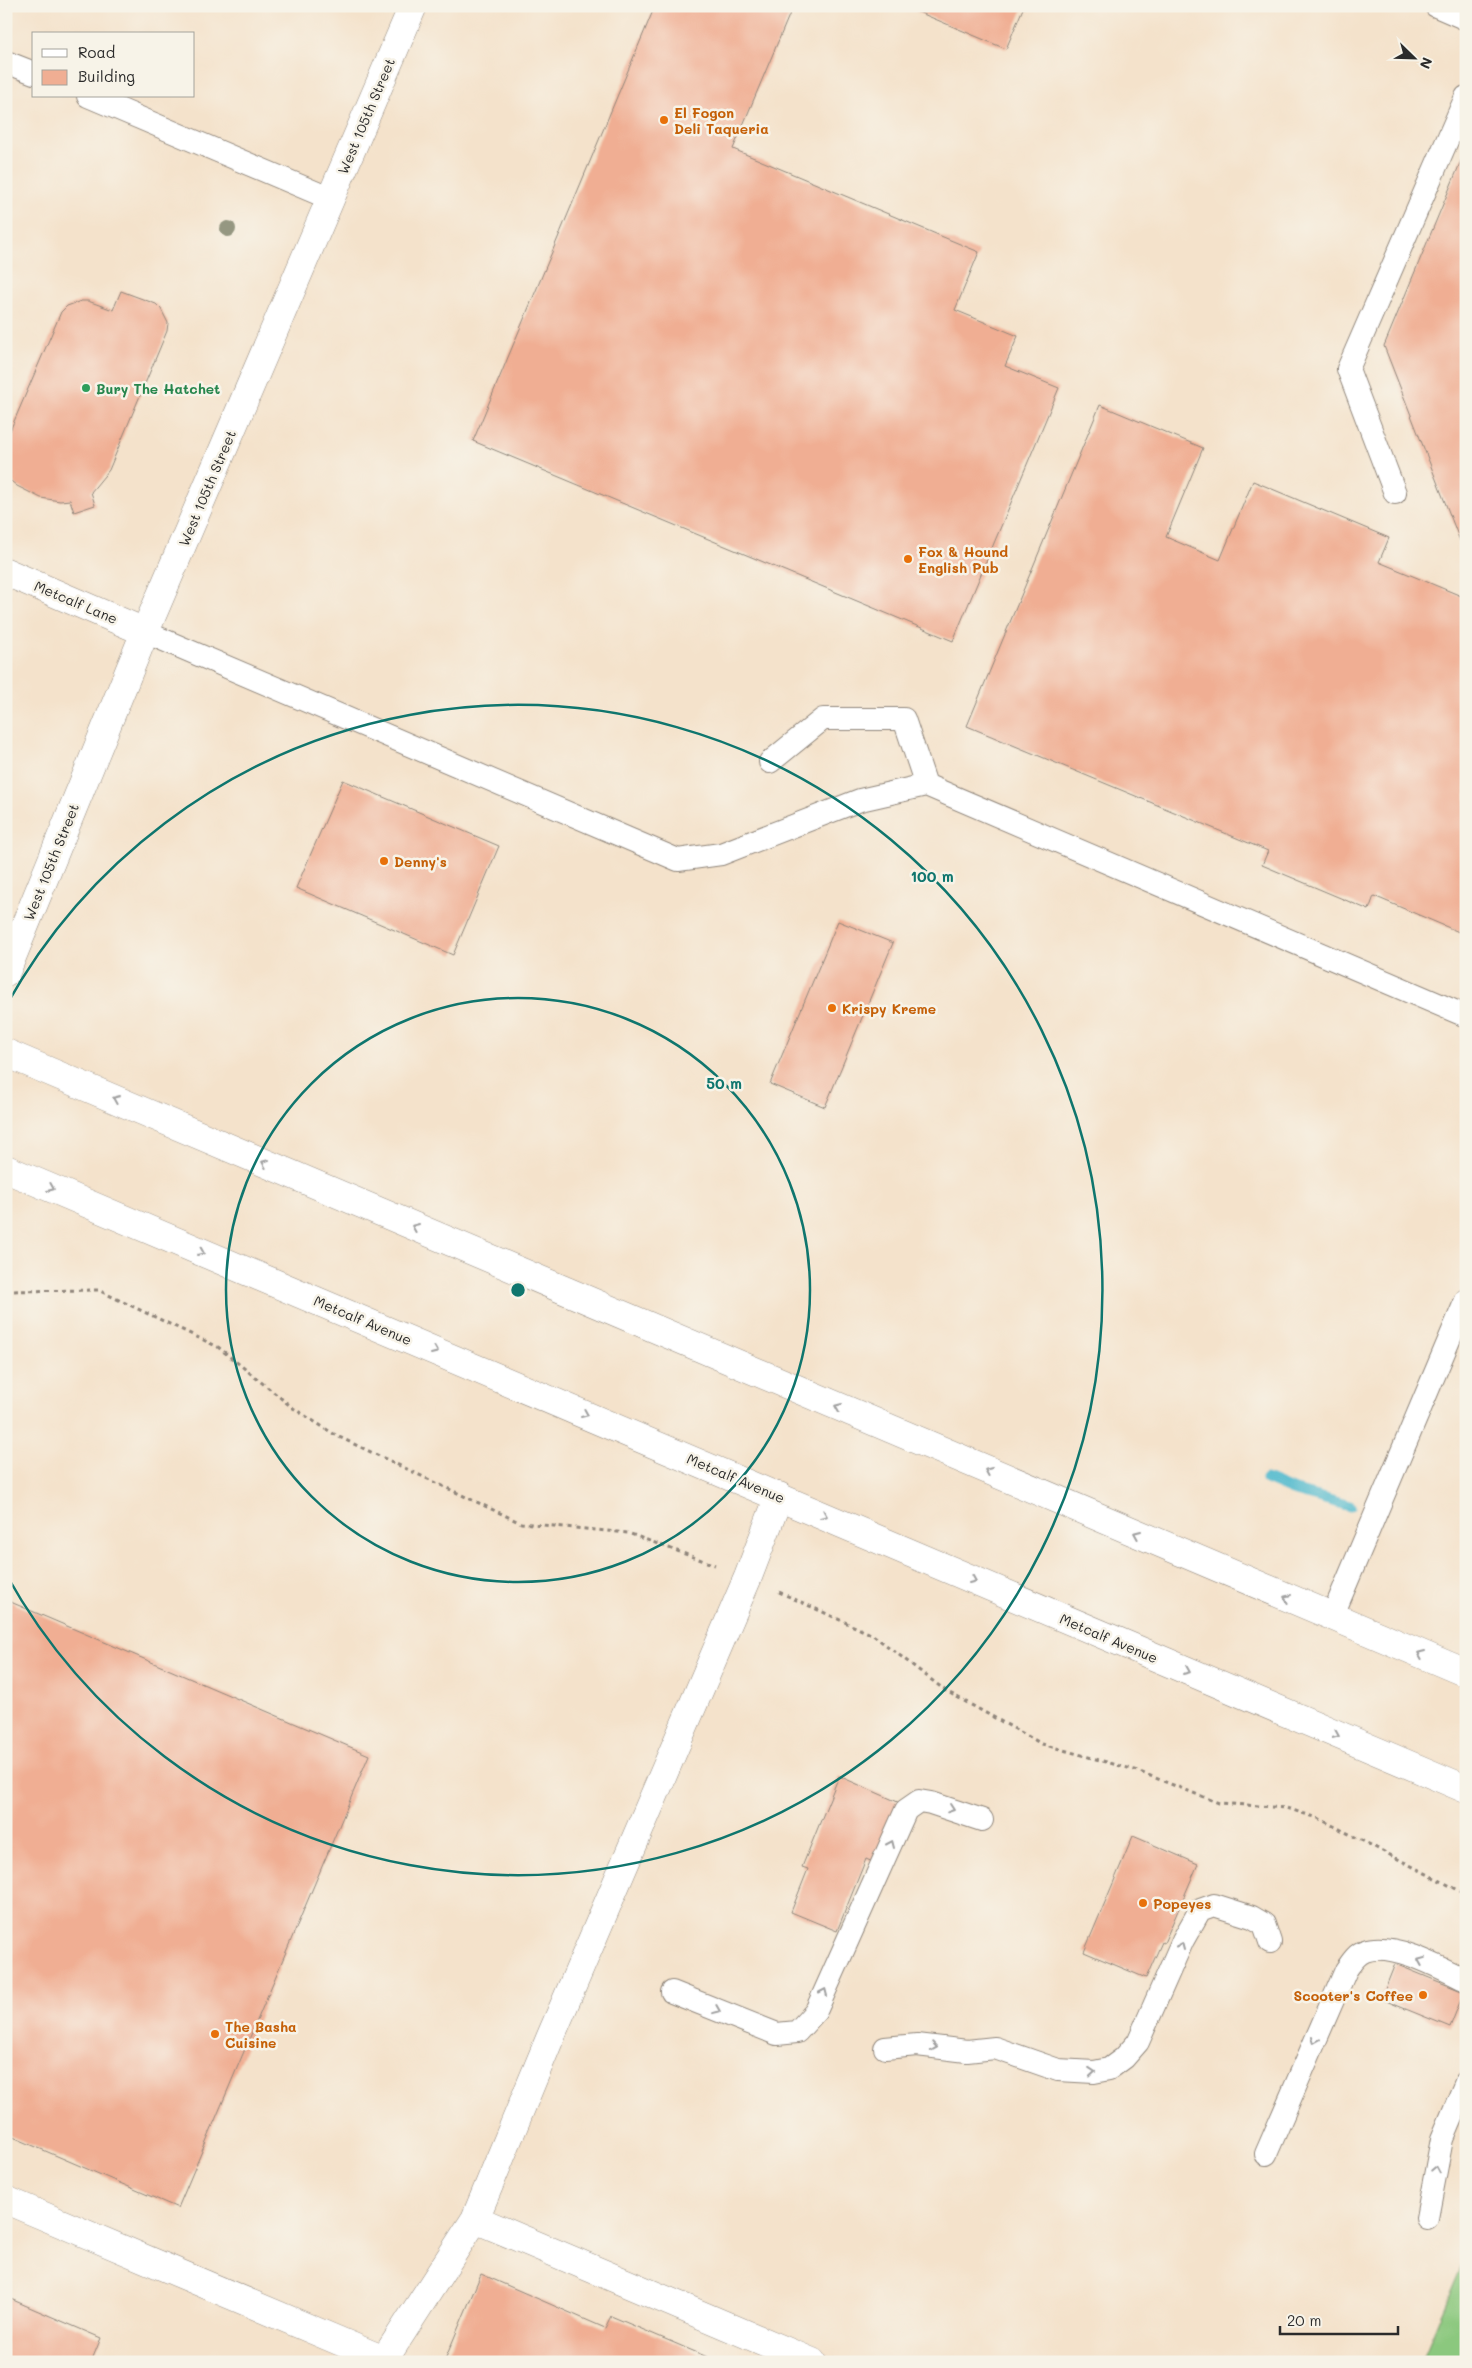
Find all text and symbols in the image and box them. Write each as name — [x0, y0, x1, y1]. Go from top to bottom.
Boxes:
legend — [32, 32, 195, 98]
north arrow — [1390, 32, 1440, 82]
text: Road — [78, 42, 115, 62]
street label: West 105th Street — [333, 55, 399, 177]
text: N — [1416, 55, 1437, 72]
text: Building — [78, 66, 135, 86]
place label: El Fogon Deli Taqueria — [674, 103, 769, 138]
marker: El Fogon Deli Taqueria — [658, 114, 670, 126]
place label: Bury The Hatchet — [96, 379, 220, 398]
marker: Bury The Hatchet — [80, 382, 92, 394]
street label: West 105th Street — [174, 427, 240, 549]
place label: Fox & Hound English Pub — [918, 542, 1008, 577]
marker: Fox & Hound English Pub — [902, 553, 914, 565]
street label: Metcalf Lane — [31, 576, 121, 628]
street label: West 105th Street — [19, 801, 83, 923]
place label: Denny's — [394, 852, 447, 871]
marker: Denny's — [378, 855, 390, 867]
text: 100 m — [910, 866, 954, 886]
place label: Krispy Kreme — [842, 999, 936, 1018]
marker: Krispy Kreme — [826, 1002, 838, 1014]
text: 50 m — [706, 1073, 742, 1093]
one-way arrow — [112, 1095, 121, 1106]
one-way arrow — [261, 1159, 270, 1169]
one-way arrow — [46, 1182, 55, 1193]
one-way arrow — [411, 1222, 420, 1233]
one-way arrow — [196, 1245, 205, 1256]
centre of rings — [509, 1281, 527, 1299]
street label: Metcalf Avenue — [311, 1291, 415, 1349]
one-way arrow — [430, 1344, 439, 1355]
one-way arrow — [834, 1403, 843, 1413]
one-way arrow — [580, 1408, 589, 1419]
street label: Metcalf Avenue — [684, 1449, 788, 1507]
one-way arrow — [984, 1466, 993, 1477]
one-way arrow — [819, 1509, 828, 1520]
one-way arrow — [1133, 1530, 1142, 1541]
one-way arrow — [968, 1573, 977, 1584]
one-way arrow — [1283, 1593, 1292, 1604]
street label: Metcalf Avenue — [1057, 1609, 1161, 1667]
one-way arrow — [1417, 1650, 1426, 1660]
one-way arrow — [1182, 1665, 1191, 1676]
one-way arrow — [1331, 1728, 1340, 1739]
one-way arrow — [946, 1803, 954, 1813]
one-way arrow — [884, 1840, 895, 1849]
place label: Popeyes — [1153, 1894, 1211, 1913]
marker: Popeyes — [1137, 1897, 1149, 1909]
one-way arrow — [1174, 1942, 1185, 1951]
one-way arrow — [1417, 1957, 1426, 1967]
place label: Scooter's Coffee — [1294, 1986, 1413, 2005]
one-way arrow — [818, 1988, 829, 1997]
marker: Scooter's Coffee — [1417, 1989, 1429, 2001]
one-way arrow — [712, 2004, 721, 2014]
place label: The Basha Cuisine — [225, 2017, 297, 2052]
marker: The Basha Cuisine — [209, 2028, 221, 2040]
one-way arrow — [1310, 2035, 1321, 2044]
one-way arrow — [929, 2042, 938, 2052]
one-way arrow — [1088, 2066, 1096, 2077]
one-way arrow — [1430, 2166, 1441, 2174]
scale bar — [1280, 2303, 1397, 2335]
text: 20 m — [1287, 2310, 1321, 2330]

